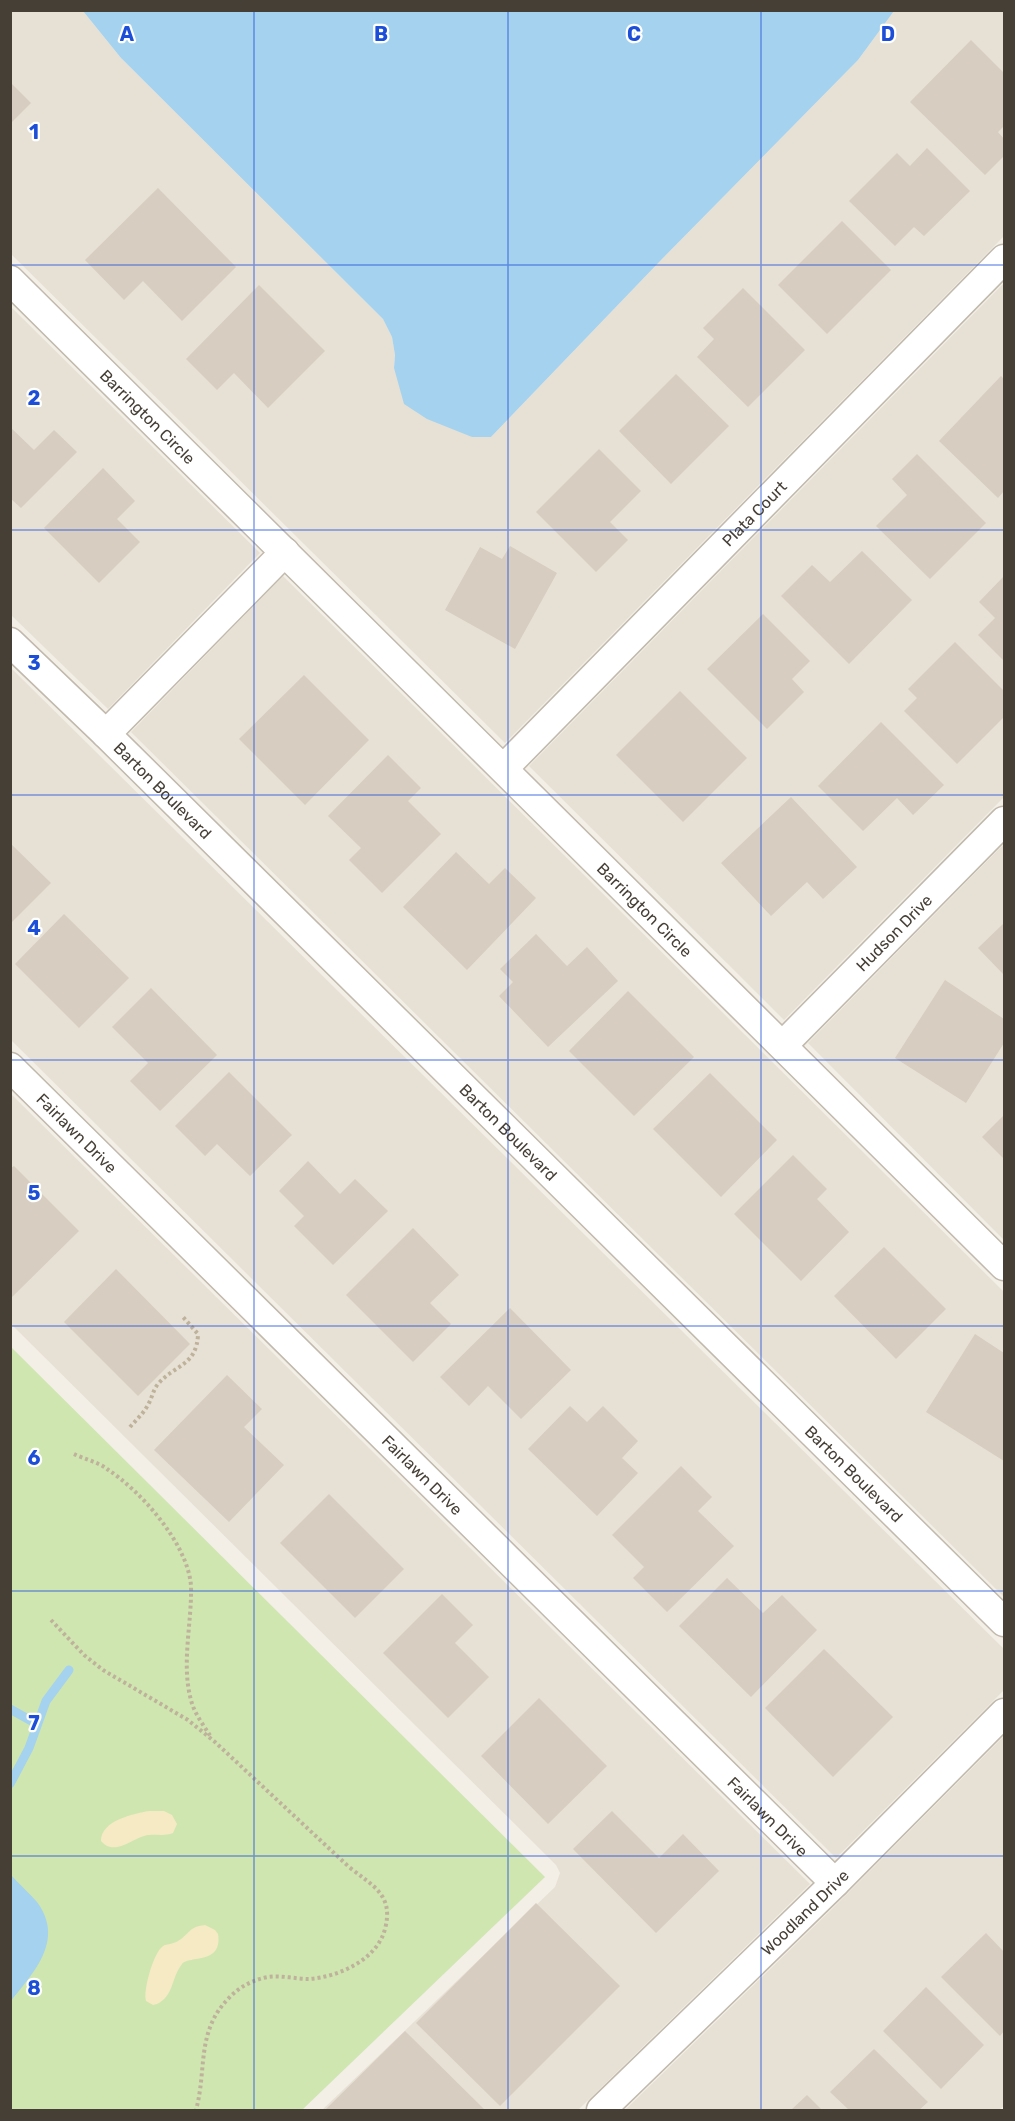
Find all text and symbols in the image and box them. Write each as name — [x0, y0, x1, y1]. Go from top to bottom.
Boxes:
text: A — [120, 22, 135, 46]
text: B — [374, 22, 388, 46]
text: C — [627, 22, 641, 46]
text: D — [881, 22, 895, 46]
text: 1 — [29, 120, 39, 144]
street label: Barrington Circle — [96, 365, 199, 468]
text: 2 — [28, 386, 41, 410]
street label: Plata Court — [718, 477, 790, 550]
text: 3 — [27, 651, 41, 675]
street label: Barton Boulevard — [110, 738, 216, 843]
street label: Barrington Circle — [593, 858, 696, 961]
street label: Hudson Drive — [852, 890, 936, 975]
text: 4 — [27, 916, 41, 940]
street label: Barton Boulevard — [456, 1080, 561, 1184]
street label: Fairlawn Drive — [33, 1089, 121, 1177]
text: 5 — [28, 1181, 41, 1205]
street label: Barton Boulevard — [801, 1421, 907, 1526]
street label: Fairlawn Drive — [378, 1431, 467, 1519]
text: 6 — [27, 1446, 41, 1470]
text: 7 — [28, 1711, 40, 1735]
street label: Fairlawn Drive — [724, 1773, 812, 1860]
street label: Woodland Drive — [757, 1865, 853, 1959]
text: 8 — [27, 1976, 41, 2000]

